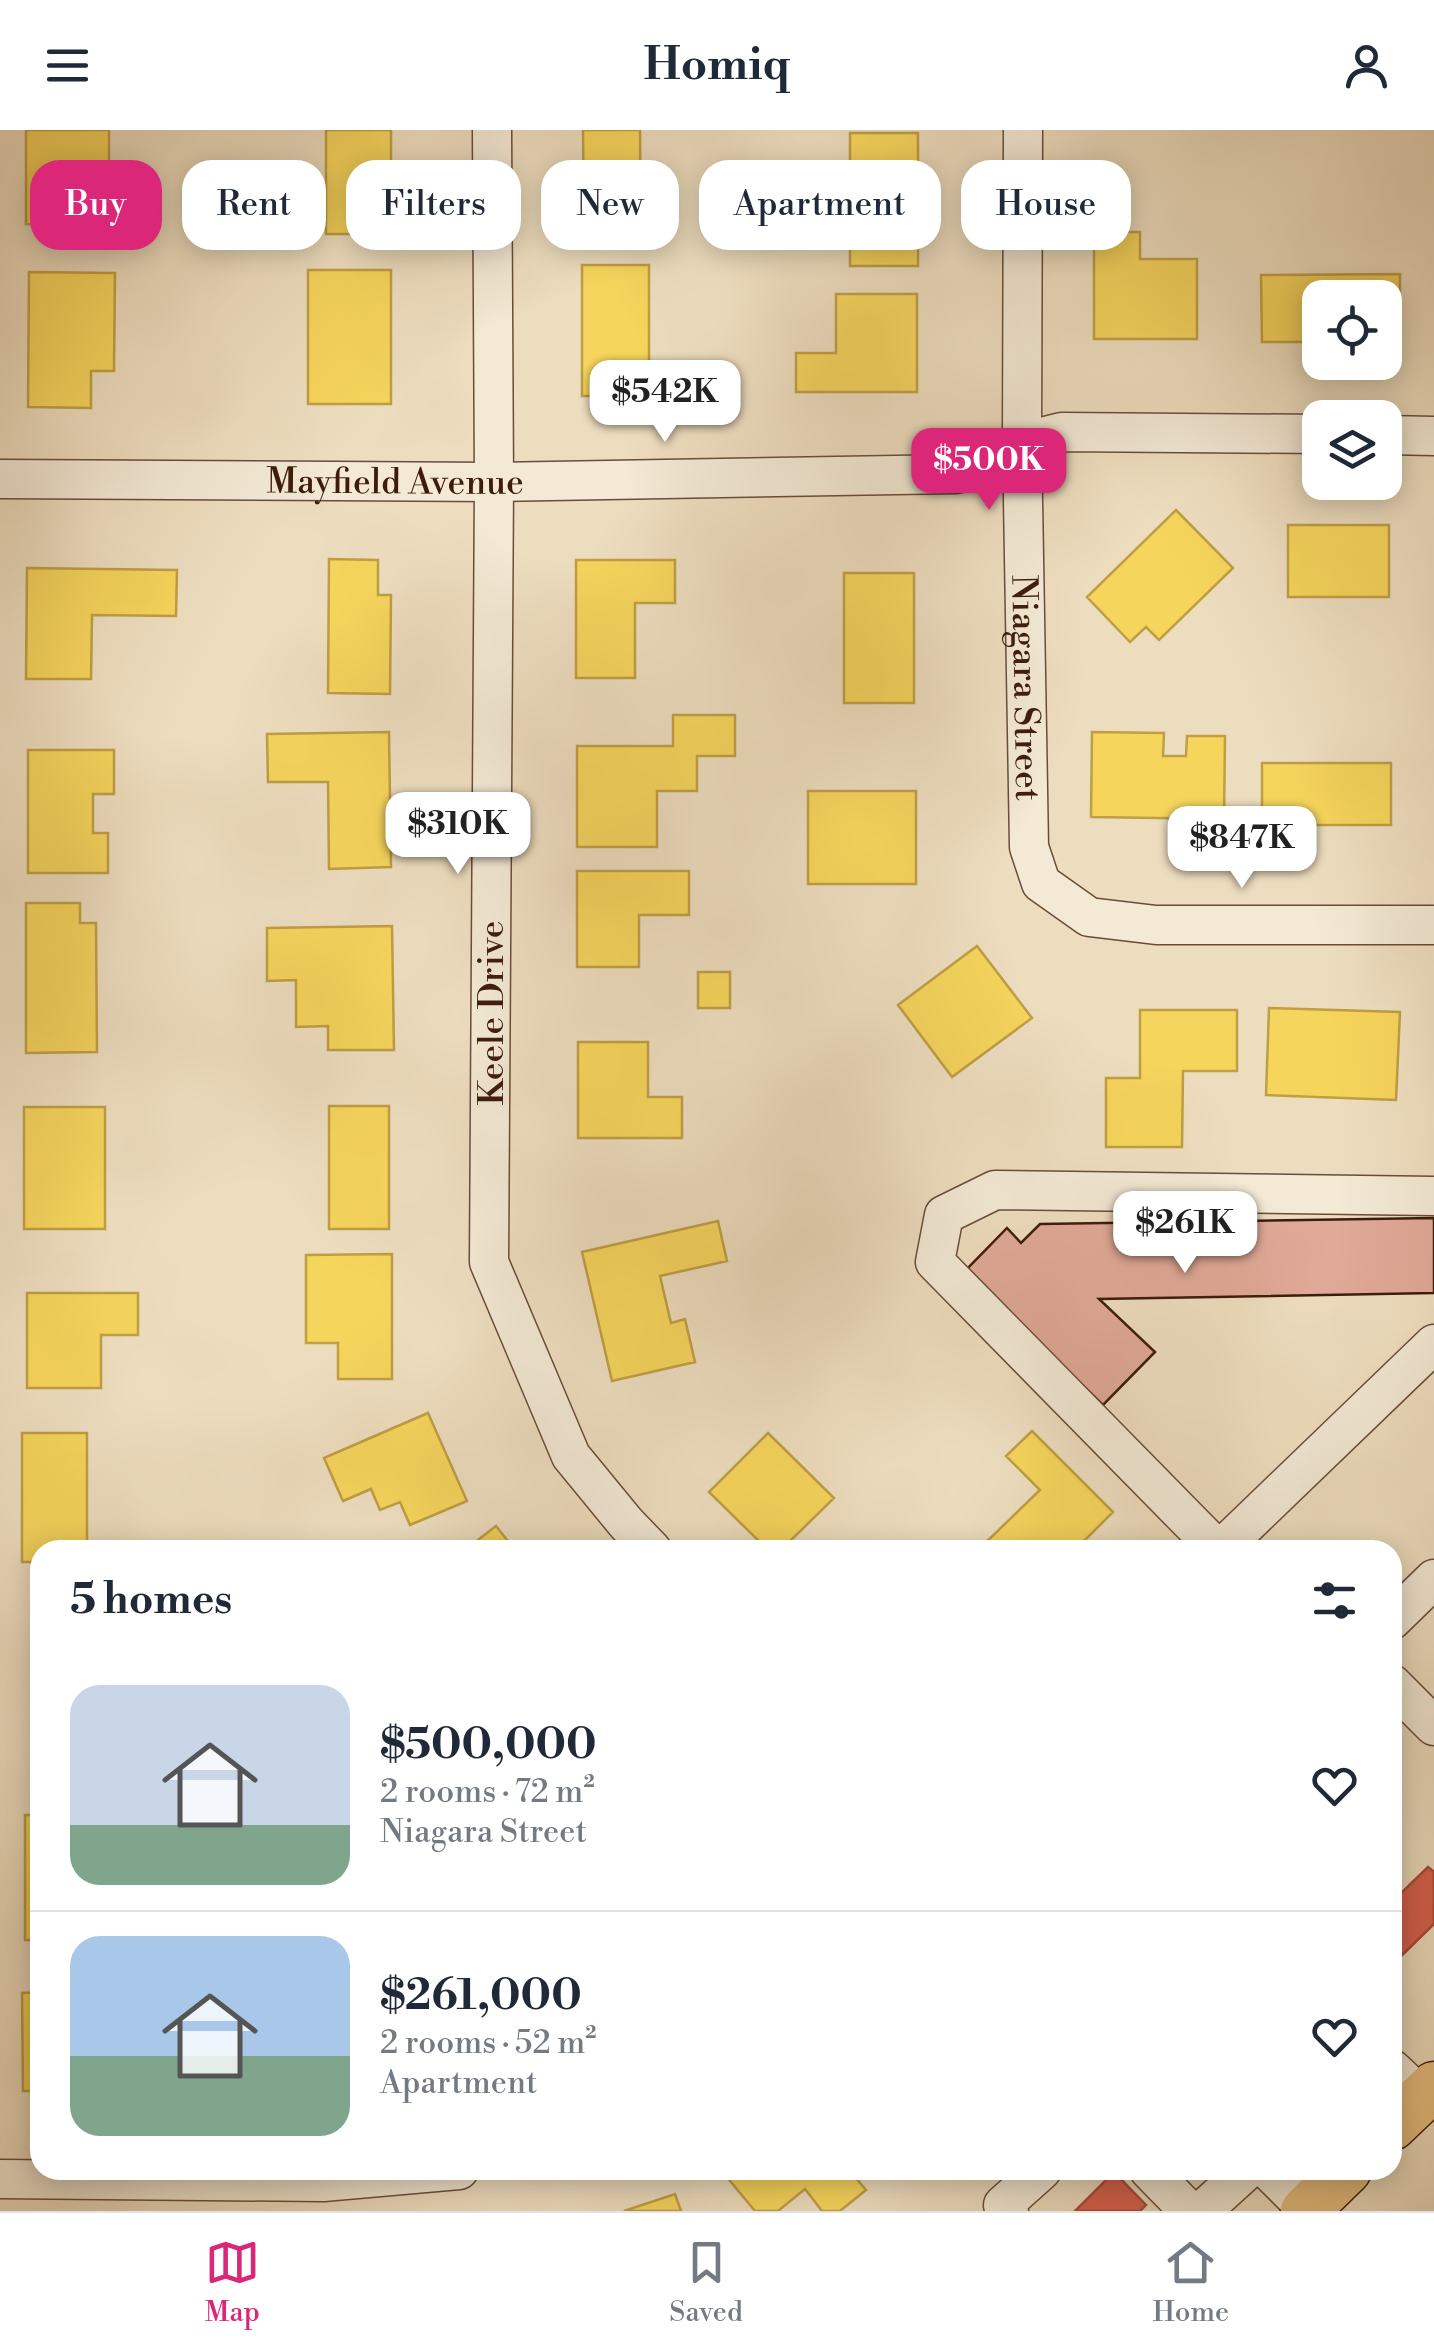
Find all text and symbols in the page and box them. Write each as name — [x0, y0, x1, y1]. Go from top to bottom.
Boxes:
text: Homiq — [644, 37, 790, 94]
icon: menu — [40, 38, 95, 93]
icon: person — [1339, 38, 1394, 93]
chip: Buy — [30, 160, 162, 250]
chip: Rent — [182, 160, 326, 250]
chip: Filters — [346, 160, 521, 250]
chip: New — [541, 160, 679, 250]
chip: Apartment — [699, 160, 941, 250]
chip: House — [961, 160, 1131, 250]
map controls — [1302, 280, 1402, 500]
button: locate — [1302, 280, 1402, 380]
pin: $542K — [595, 360, 735, 445]
text: $542K — [612, 372, 718, 412]
button: layers — [1302, 400, 1402, 500]
pin: $500K — [919, 428, 1059, 513]
text: $500K — [933, 440, 1045, 480]
street label: Mayfield Avenue — [266, 461, 524, 505]
street label: Niagara Street — [1001, 575, 1048, 801]
pin: $310K — [388, 792, 528, 877]
text: $310K — [407, 804, 509, 844]
pin: $847K — [1172, 806, 1312, 891]
text: $847K — [1190, 818, 1294, 858]
street label: Keele Drive — [471, 920, 514, 1106]
pin: $261K — [1115, 1191, 1255, 1276]
text: $261K — [1135, 1203, 1235, 1243]
icon: filters — [1307, 1573, 1362, 1628]
text: 5 homes — [70, 1574, 232, 1627]
text: $500,000 — [380, 1719, 597, 1772]
icon: home — [150, 1725, 270, 1845]
icon: heart — [1307, 1758, 1362, 1813]
text: 2 rooms · 72 m² — [380, 1772, 595, 1812]
text: Niagara Street — [380, 1812, 587, 1852]
text: $261,000 — [380, 1970, 582, 2023]
icon: home — [150, 1976, 270, 2096]
icon: heart — [1307, 2009, 1362, 2064]
text: 2 rooms · 52 m² — [380, 2023, 596, 2063]
text: Apartment — [380, 2063, 537, 2103]
tab: Map — [205, 2235, 260, 2330]
tab: Saved — [669, 2235, 743, 2330]
tab: Home — [1152, 2235, 1229, 2330]

